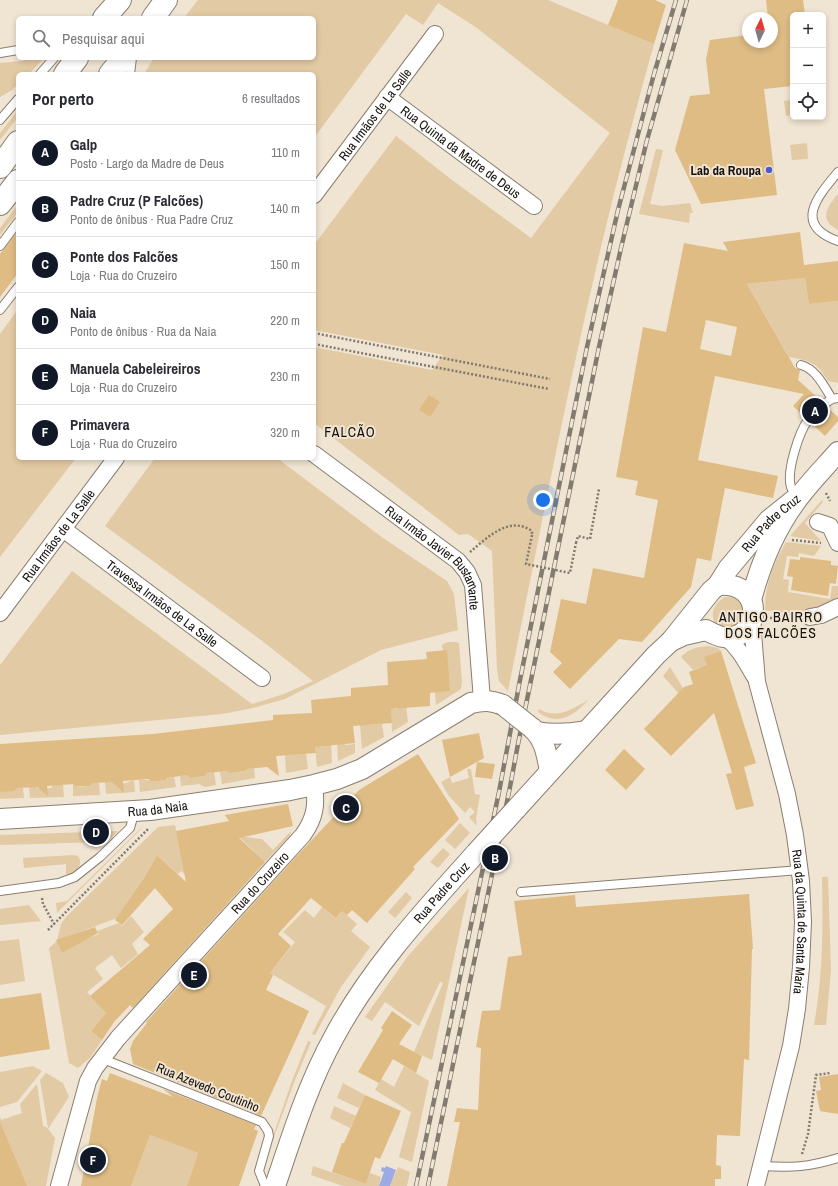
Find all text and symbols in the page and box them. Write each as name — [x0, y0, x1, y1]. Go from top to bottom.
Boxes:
north arrow — [742, 12, 778, 48]
map controls — [790, 12, 826, 120]
button: + — [790, 12, 826, 48]
search box — [16, 16, 316, 60]
icon: search — [30, 27, 52, 49]
text: Pesquisar aqui — [62, 28, 145, 49]
button: − — [790, 48, 826, 84]
street label: Rua Irmãos de La Salle — [335, 65, 415, 164]
button: locate — [790, 84, 826, 120]
text: Por perto — [32, 87, 94, 110]
text: 6 resultados — [242, 90, 300, 107]
street label: Rua Quinta da Madre de Deus — [397, 102, 524, 202]
text: Galp — [70, 134, 97, 155]
text: A — [41, 144, 49, 161]
text: 110 m — [271, 144, 300, 161]
text: Posto · Largo da Madre de Deus — [70, 155, 224, 172]
place label: Lab da Roupa — [691, 162, 761, 179]
marker: Lab da Roupa — [764, 165, 774, 175]
text: Padre Cruz (P Falcões) — [70, 190, 203, 211]
text: B — [41, 200, 49, 217]
text: 140 m — [270, 200, 300, 217]
text: Ponto de ônibus · Rua Padre Cruz — [70, 211, 233, 228]
text: Ponte dos Falcões — [70, 246, 178, 267]
text: C — [41, 256, 49, 273]
text: 150 m — [270, 256, 300, 273]
text: Loja · Rua do Cruzeiro — [70, 267, 177, 284]
text: Naia — [70, 302, 96, 323]
text: D — [41, 312, 49, 329]
text: 220 m — [270, 312, 300, 329]
text: Ponto de ônibus · Rua da Naia — [70, 323, 216, 340]
text: Manuela Cabeleireiros — [70, 358, 201, 379]
text: E — [41, 368, 49, 385]
text: 230 m — [270, 368, 300, 385]
text: Loja · Rua do Cruzeiro — [70, 379, 177, 396]
pin: A — [802, 396, 828, 426]
text: Primavera — [70, 414, 130, 435]
district label: FALCÃO — [324, 423, 376, 441]
text: F — [42, 424, 48, 441]
text: 320 m — [270, 424, 300, 441]
text: Loja · Rua do Cruzeiro — [70, 435, 177, 452]
street label: Rua Irmãos de La Salle — [18, 486, 99, 585]
your location — [533, 490, 553, 510]
street label: Rua Padre Cruz — [738, 490, 804, 556]
street label: Rua Irmão Javier Bustamante — [382, 502, 483, 611]
street label: Travessa Irmãos de La Salle — [103, 556, 221, 651]
district label: ANTIGO BAIRRO DOS FALCÕES — [718, 608, 823, 642]
pin: C — [333, 793, 359, 823]
street label: Rua da Naia — [127, 797, 189, 820]
pin: D — [83, 817, 109, 847]
pin: B — [482, 843, 508, 873]
street label: Rua do Cruzeiro — [227, 848, 293, 917]
street label: Rua da Quinta de Santa Maria — [788, 848, 811, 995]
street label: Rua Padre Cruz — [410, 858, 473, 927]
pin: E — [181, 960, 207, 990]
street label: Rua Azevedo Coutinho — [154, 1059, 262, 1116]
pin: F — [80, 1145, 106, 1175]

